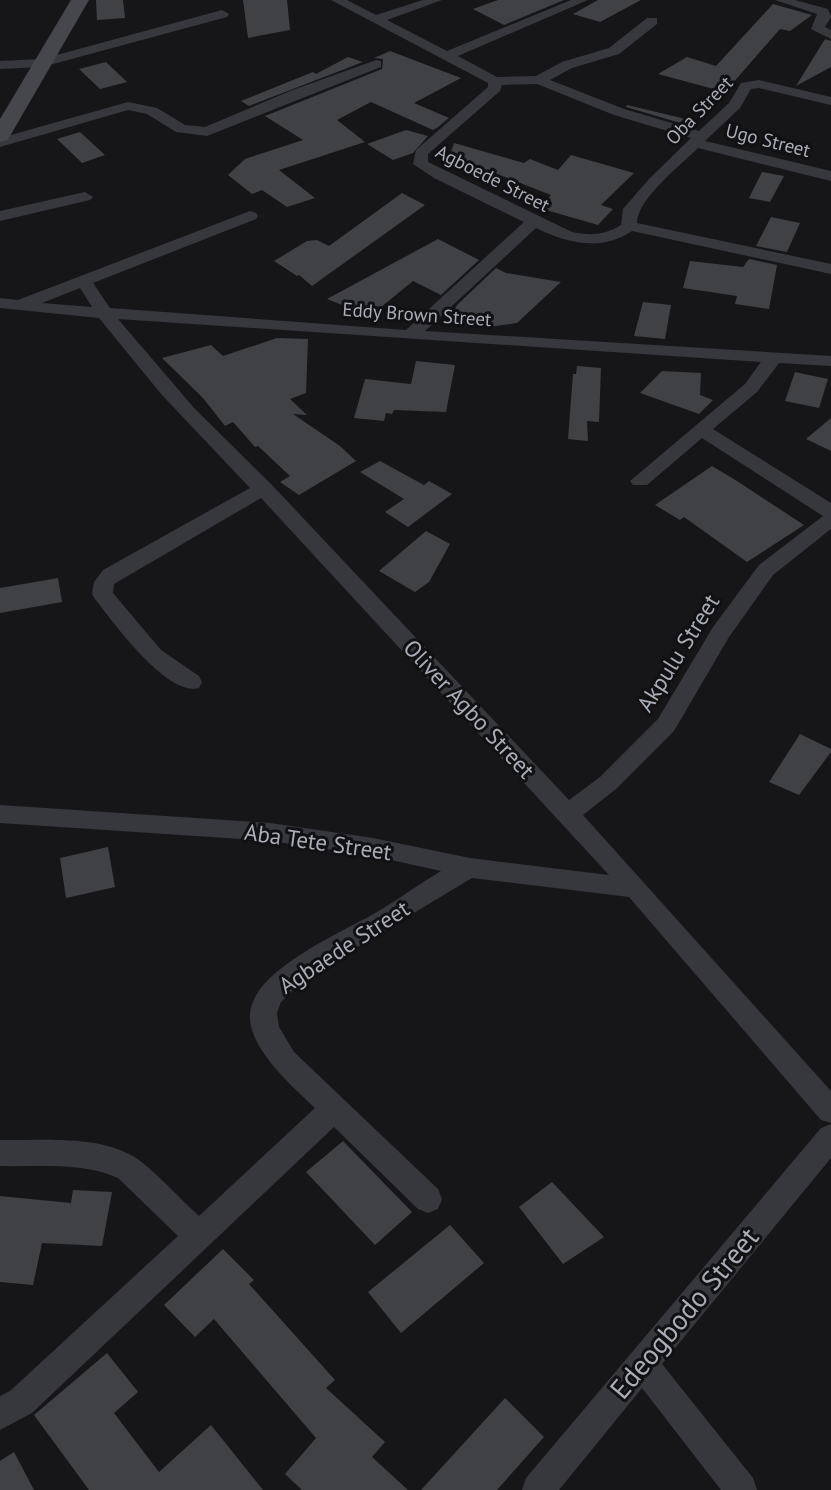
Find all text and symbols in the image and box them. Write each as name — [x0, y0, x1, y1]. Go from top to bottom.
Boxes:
street label: Oba Street — [660, 70, 738, 149]
street label: Ugo Street — [723, 118, 813, 162]
street label: Agboede Street — [432, 139, 554, 217]
street label: Eddy Brown Street — [342, 297, 493, 331]
street label: Akpulu Street — [630, 588, 725, 717]
street label: Oliver Agbo Street — [398, 633, 541, 784]
street label: Aba Tete Street — [243, 817, 394, 866]
street label: Agbaede Street — [273, 893, 415, 1000]
street label: Edeogbodo Street — [601, 1219, 767, 1406]

